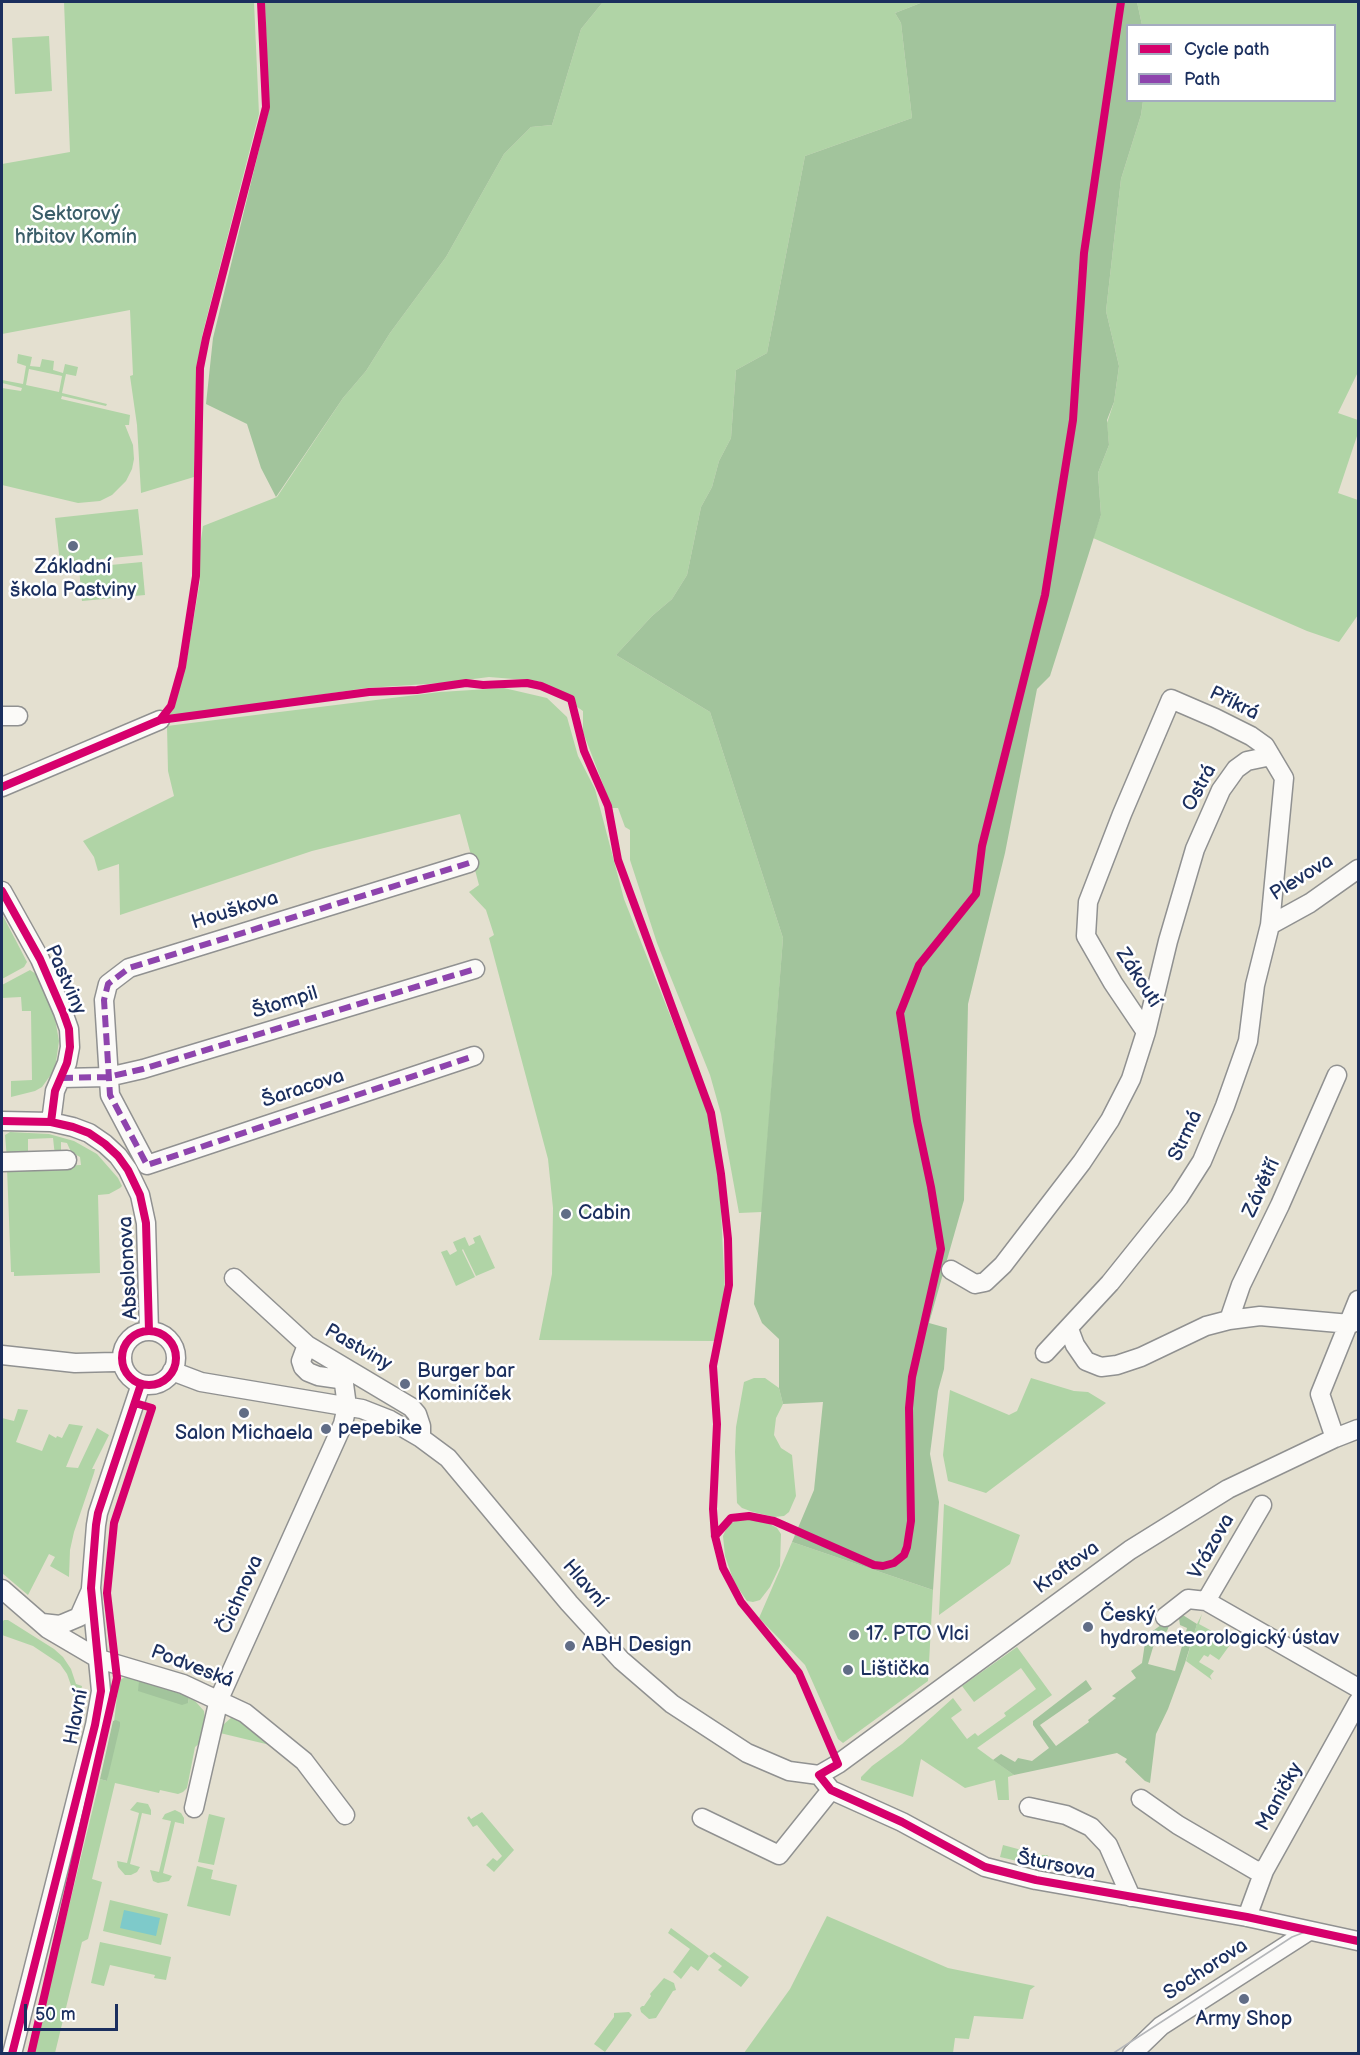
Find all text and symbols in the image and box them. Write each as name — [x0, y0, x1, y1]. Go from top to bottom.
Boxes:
legend — [1126, 24, 1336, 102]
text: Cycle path — [1184, 39, 1270, 60]
text: Path — [1184, 69, 1220, 90]
park label: Sektorový hřbitov Komín — [15, 203, 137, 250]
marker: Základní škola Pastviny — [66, 539, 80, 553]
place label: Základní škola Pastviny — [10, 556, 136, 603]
street label: Příkrá — [1205, 682, 1263, 726]
street label: Ostrá — [1178, 761, 1222, 815]
street label: Plevova — [1266, 849, 1338, 907]
street label: Houškova — [189, 886, 281, 936]
street label: Pastviny — [39, 941, 91, 1019]
street label: Zákoutí — [1110, 944, 1166, 1012]
street label: Štompil — [249, 982, 321, 1024]
street label: Šaracova — [259, 1064, 347, 1114]
street label: Strmá — [1164, 1107, 1208, 1165]
street label: Závětří — [1238, 1155, 1286, 1221]
place label: Cabin — [578, 1202, 631, 1226]
marker: Cabin — [559, 1207, 573, 1221]
street label: Absolonova — [114, 1216, 144, 1320]
street label: Pastviny — [320, 1319, 396, 1377]
place label: Burger bar Kominíček — [417, 1360, 515, 1407]
marker: Burger bar Kominíček — [398, 1377, 412, 1391]
marker: Salon Michaela — [237, 1406, 251, 1420]
place label: pepebike — [338, 1417, 422, 1441]
place label: Salon Michaela — [175, 1422, 313, 1446]
marker: pepebike — [319, 1422, 333, 1436]
street label: Vrázova — [1184, 1510, 1240, 1584]
street label: Kroftova — [1030, 1536, 1104, 1600]
street label: Čichnova — [213, 1552, 269, 1638]
street label: Hlavní — [557, 1555, 611, 1613]
place label: Český hydrometeorologický ústav — [1100, 1604, 1339, 1651]
marker: Český hydrometeorologický ústav — [1081, 1620, 1095, 1634]
place label: 17. PTO Vlci — [866, 1623, 969, 1647]
marker: 17. PTO Vlci — [847, 1628, 861, 1642]
place label: ABH Design — [582, 1634, 691, 1658]
marker: ABH Design — [563, 1639, 577, 1653]
street label: Podveská — [147, 1640, 237, 1694]
place label: Lištička — [860, 1658, 930, 1682]
marker: Lištička — [841, 1663, 855, 1677]
street label: Hlavní — [60, 1687, 94, 1747]
street label: Maničky — [1251, 1759, 1309, 1835]
street label: Štursova — [1015, 1847, 1097, 1885]
street label: Sochorova — [1160, 1934, 1252, 2006]
scale bar — [27, 1992, 122, 2030]
marker: Army Shop — [1237, 1992, 1251, 2006]
text: 50 m — [35, 2004, 76, 2025]
place label: Army Shop — [1196, 2008, 1292, 2032]

